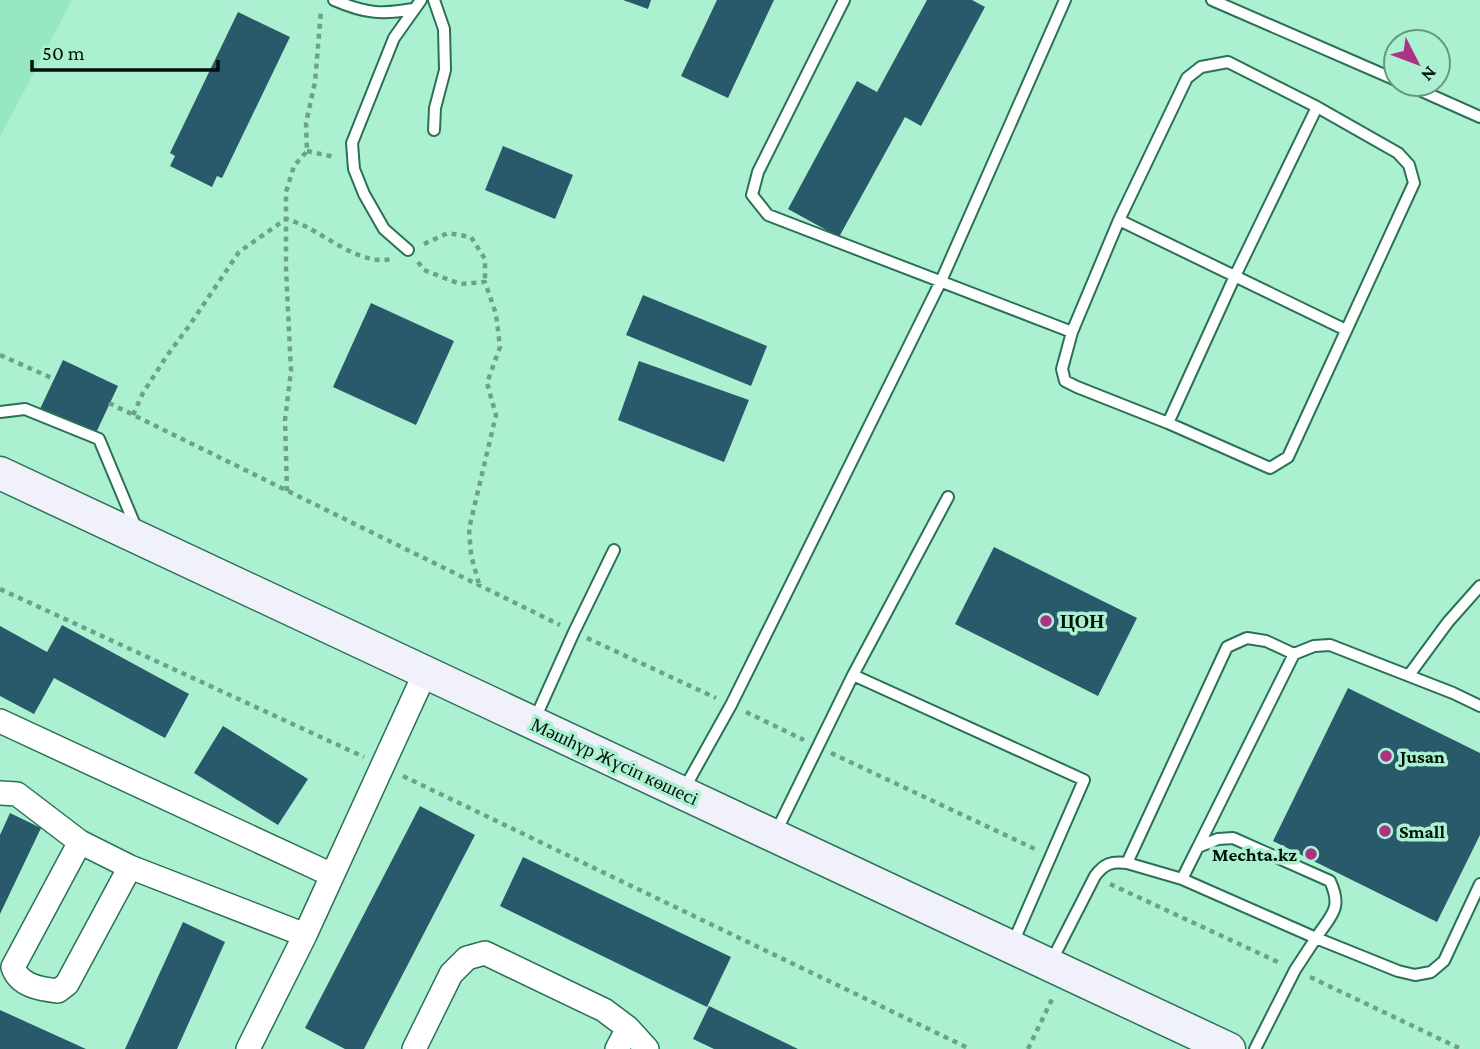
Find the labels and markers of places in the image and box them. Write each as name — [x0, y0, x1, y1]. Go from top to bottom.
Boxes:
place label: ЦОН — [1060, 611, 1104, 632]
marker: ЦОН — [1038, 613, 1054, 629]
place label: Jusan — [1398, 746, 1445, 767]
marker: Jusan — [1378, 748, 1394, 764]
place label: Small — [1399, 821, 1445, 842]
marker: Small — [1377, 823, 1393, 839]
place label: Mechta.kz — [1212, 844, 1297, 865]
marker: Mechta.kz — [1303, 846, 1319, 862]

